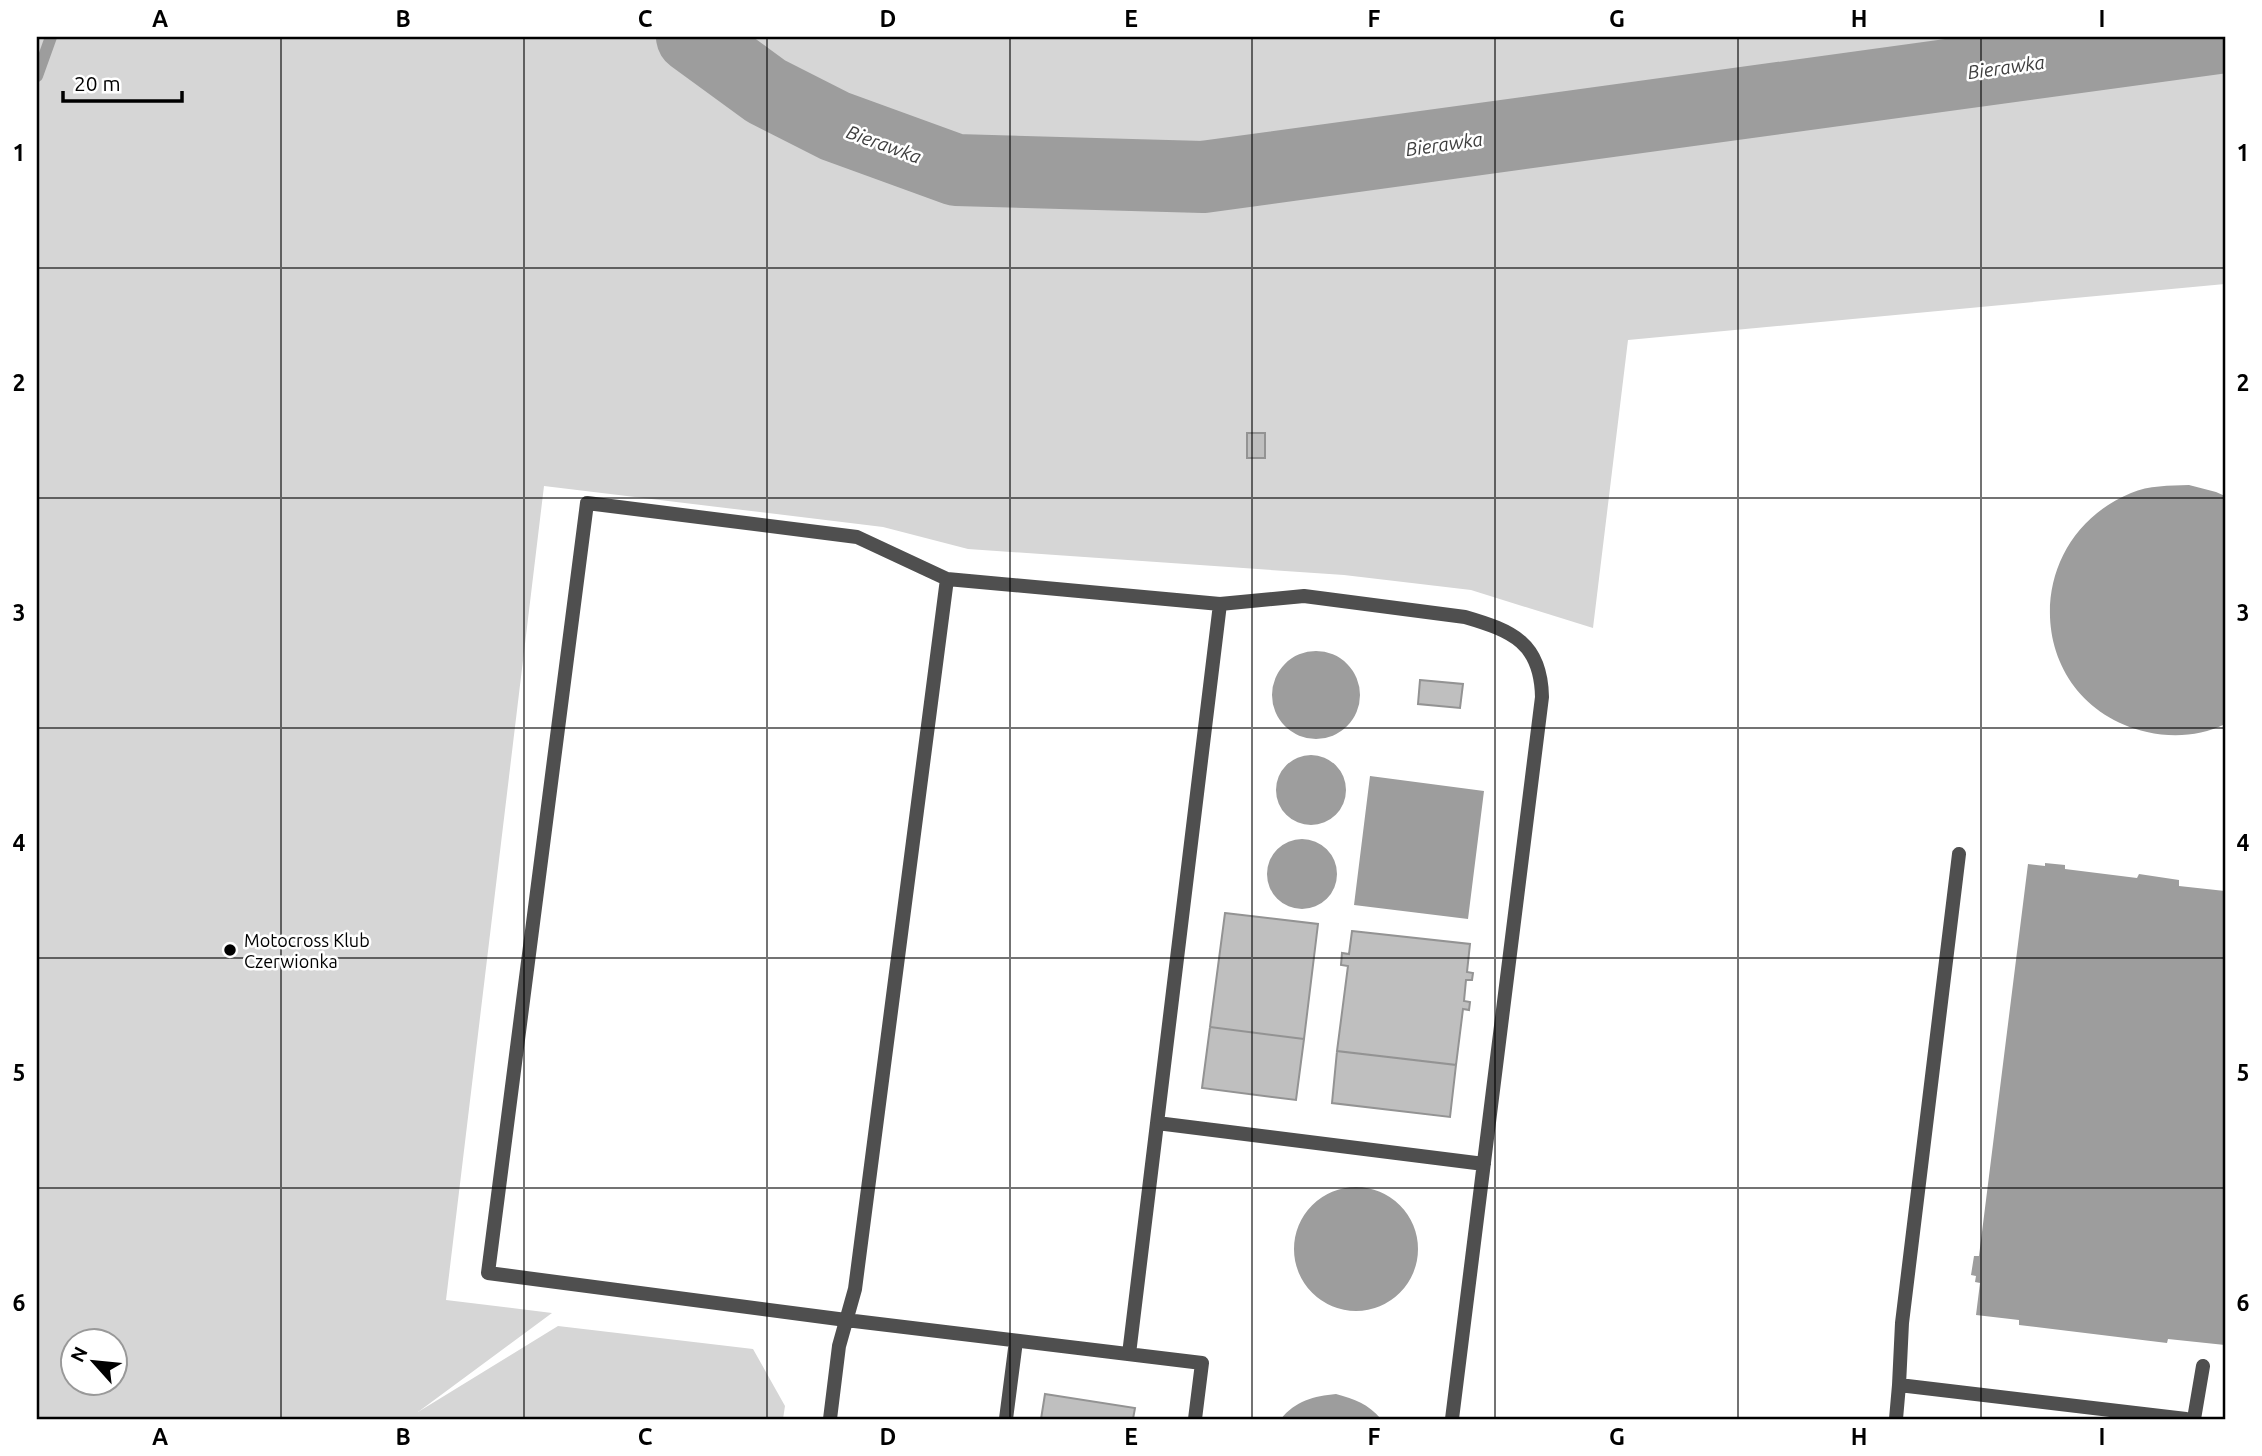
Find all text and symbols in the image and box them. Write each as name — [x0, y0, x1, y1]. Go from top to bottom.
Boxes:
text: A — [152, 6, 168, 31]
text: B — [395, 6, 411, 31]
text: C — [638, 6, 653, 31]
text: D — [880, 6, 896, 31]
text: E — [1124, 6, 1138, 31]
text: F — [1368, 6, 1381, 31]
text: G — [1609, 6, 1625, 31]
text: H — [1851, 6, 1867, 31]
text: I — [2099, 6, 2105, 31]
water label: Bierawka — [1966, 51, 2046, 83]
scale bar — [63, 60, 182, 104]
text: 20 m — [74, 71, 121, 95]
water label: Bierawka — [844, 120, 924, 168]
water label: Bierawka — [1404, 128, 1484, 160]
text: 1 — [13, 140, 25, 165]
text: 1 — [2237, 140, 2249, 165]
text: 2 — [13, 370, 25, 395]
text: 2 — [2237, 370, 2249, 395]
text: 3 — [13, 600, 25, 625]
text: 3 — [2237, 600, 2249, 625]
text: 4 — [13, 830, 26, 855]
text: 4 — [2237, 830, 2250, 855]
place label: Motocross Klub Czerwionka — [244, 930, 370, 971]
marker: Motocross Klub Czerwionka — [222, 942, 238, 958]
text: 5 — [13, 1060, 25, 1085]
text: 5 — [2237, 1060, 2249, 1085]
text: 6 — [13, 1290, 26, 1315]
text: 6 — [2237, 1290, 2250, 1315]
north arrow — [60, 1326, 130, 1396]
text: N — [66, 1343, 92, 1366]
text: A — [152, 1424, 168, 1449]
text: B — [395, 1424, 411, 1449]
text: C — [638, 1424, 653, 1449]
text: D — [880, 1424, 896, 1449]
text: E — [1124, 1424, 1138, 1449]
text: F — [1368, 1424, 1381, 1449]
text: G — [1609, 1424, 1625, 1449]
text: H — [1851, 1424, 1867, 1449]
text: I — [2099, 1424, 2105, 1449]

